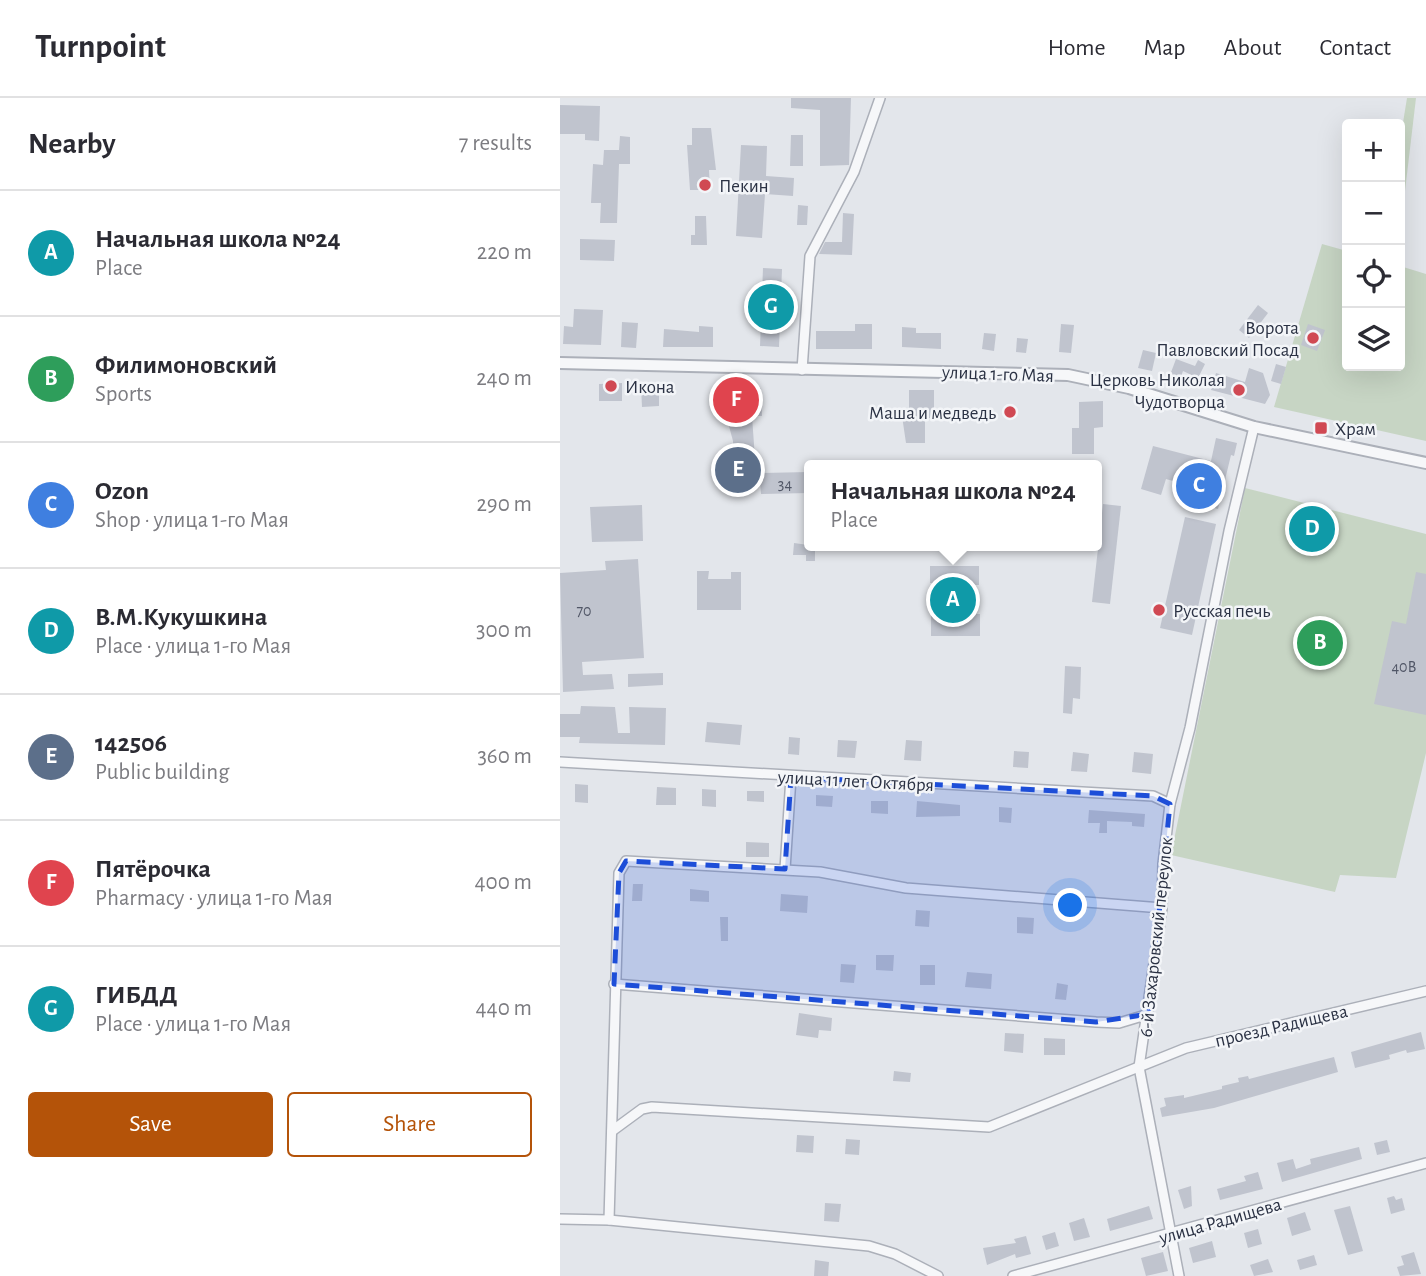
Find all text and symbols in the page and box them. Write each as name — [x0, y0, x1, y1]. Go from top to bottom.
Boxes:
text: Turnpoint — [35, 31, 166, 64]
text: Home — [1048, 36, 1106, 60]
text: Map — [1144, 36, 1186, 60]
text: About — [1224, 36, 1281, 60]
text: Contact — [1319, 36, 1391, 60]
map controls — [1342, 119, 1405, 371]
button: + — [1342, 119, 1405, 182]
text: Nearby — [28, 129, 116, 159]
text: 7 results — [459, 132, 532, 155]
marker: Пекин — [697, 177, 713, 193]
place label: Пекин — [719, 177, 769, 196]
button: − — [1342, 182, 1405, 245]
text: Начальная школа №24 — [95, 226, 341, 252]
text: A — [44, 241, 58, 264]
text: 220 m — [477, 241, 532, 264]
button: locate — [1342, 245, 1405, 308]
text: Place — [95, 257, 143, 280]
pin: G — [748, 281, 794, 333]
button: layers — [1342, 308, 1405, 371]
place label: Ворота Павловский Посад — [1156, 319, 1299, 360]
marker: Ворота Павловский Посад — [1305, 330, 1321, 346]
text: Филимоновский — [95, 352, 277, 378]
street label: улица 1-го Мая — [941, 363, 1054, 386]
text: B — [44, 367, 58, 390]
text: 240 m — [476, 367, 532, 390]
place label: Церковь Николая Чудотворца — [1090, 371, 1225, 412]
pin: F — [713, 374, 759, 426]
marker: Икона — [603, 378, 619, 394]
place label: Икона — [625, 378, 675, 397]
marker: Церковь Николая Чудотворца — [1231, 382, 1247, 398]
text: Sports — [95, 383, 152, 406]
place label: Маша и медведь — [869, 404, 996, 423]
marker: Маша и медведь — [1002, 404, 1018, 420]
marker: Храм — [1313, 420, 1329, 436]
place label: Храм — [1335, 420, 1376, 439]
pin: E — [715, 444, 761, 496]
popup — [804, 460, 1102, 551]
pin: C — [1176, 460, 1222, 512]
house number: 34 — [778, 476, 792, 492]
text: Ozon — [95, 478, 149, 504]
text: Начальная школа №24 — [830, 478, 1076, 504]
text: C — [45, 493, 57, 516]
text: 290 m — [476, 493, 532, 516]
pin: D — [1289, 503, 1335, 555]
text: Shop · улица 1-го Мая — [95, 509, 289, 532]
text: Place — [830, 509, 878, 532]
pin: A — [930, 574, 976, 626]
marker: Русская печь — [1151, 602, 1167, 618]
place label: Русская печь — [1173, 602, 1270, 621]
house number: 70 — [576, 603, 592, 619]
text: В.М.Кукушкина — [95, 604, 267, 630]
pin: B — [1297, 617, 1343, 669]
text: D — [43, 619, 59, 642]
text: 300 m — [476, 619, 532, 642]
text: Place · улица 1-го Мая — [95, 635, 291, 658]
house number: 40В — [1391, 659, 1417, 675]
text: 142506 — [95, 730, 167, 756]
text: E — [45, 745, 57, 768]
text: 360 m — [477, 745, 532, 768]
text: Public building — [95, 761, 229, 784]
street label: улица 11 лет Октября — [776, 768, 935, 795]
street label: 6-й Захаровский переулок — [1137, 836, 1176, 1038]
text: Пятёрочка — [95, 856, 211, 882]
text: F — [46, 871, 56, 894]
text: 400 m — [474, 871, 532, 894]
text: Pharmacy · улица 1-го Мая — [95, 887, 333, 910]
your location — [1053, 888, 1087, 922]
text: ГИБДД — [95, 982, 177, 1008]
text: G — [44, 997, 58, 1020]
text: 440 m — [476, 997, 532, 1020]
street label: проезд Радищева — [1213, 1002, 1350, 1051]
text: Place · улица 1-го Мая — [95, 1013, 291, 1036]
button: Save — [28, 1092, 273, 1157]
button: Share — [287, 1092, 532, 1157]
street label: улица Радищева — [1156, 1195, 1284, 1248]

